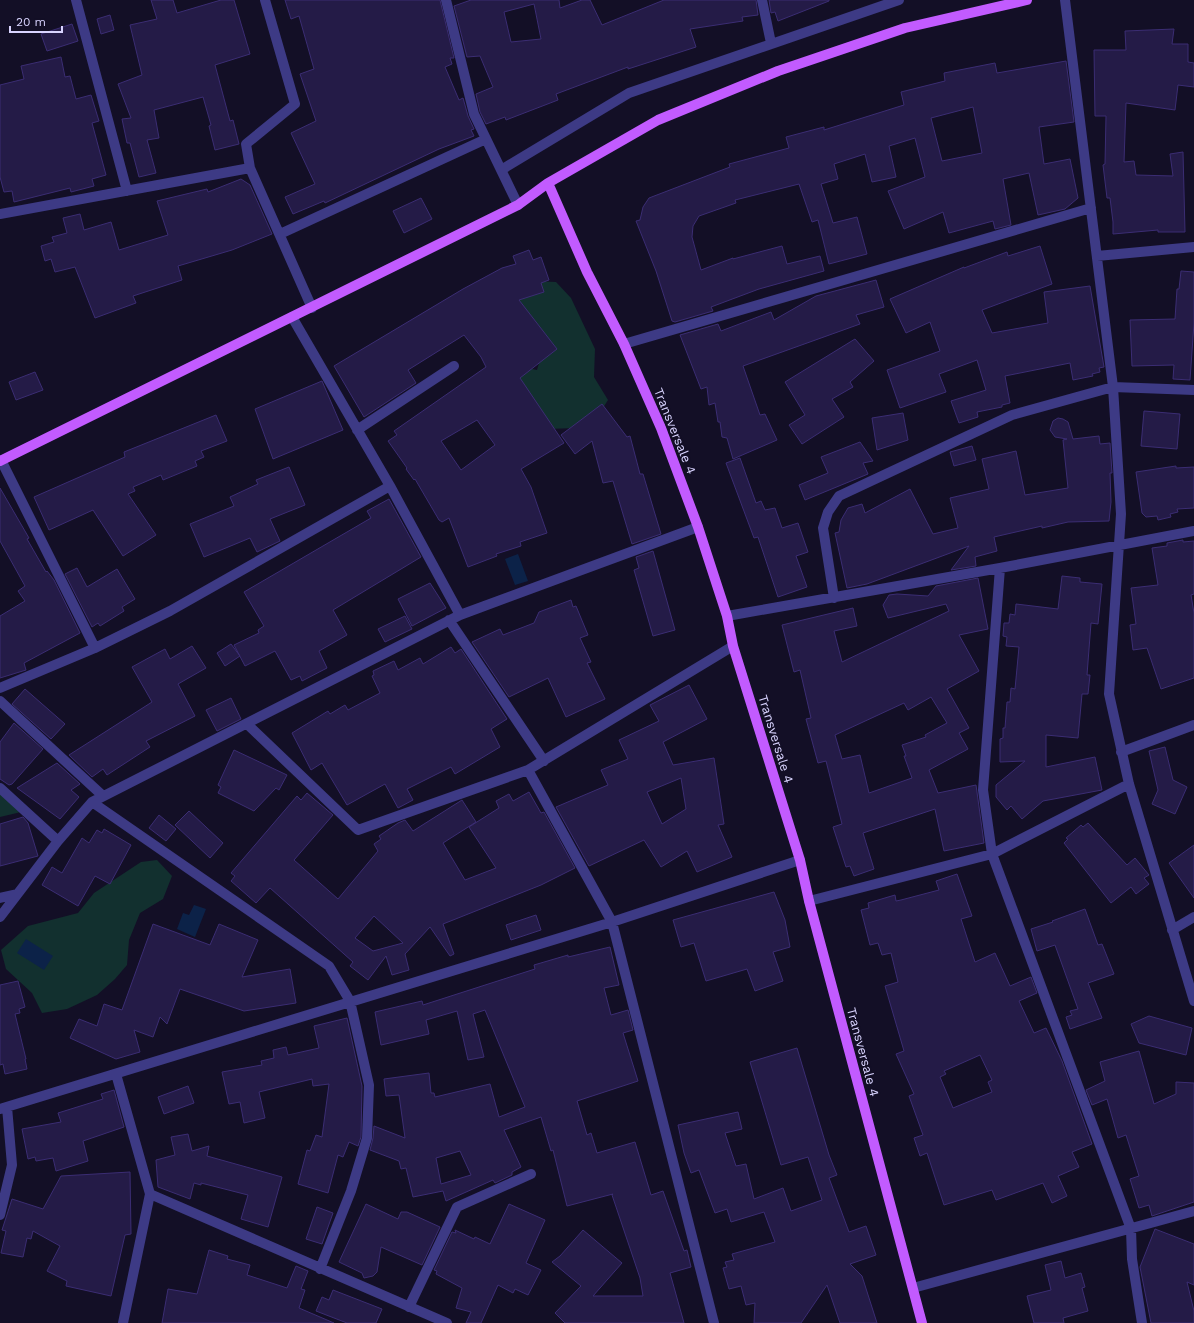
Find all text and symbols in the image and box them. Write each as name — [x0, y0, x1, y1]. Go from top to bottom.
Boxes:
scale bar — [10, 8, 62, 34]
text: 20 m — [16, 15, 46, 29]
street label: Transversale 4 — [651, 386, 699, 476]
street label: Transversale 4 — [755, 693, 797, 785]
street label: Transversale 4 — [844, 1006, 882, 1098]

